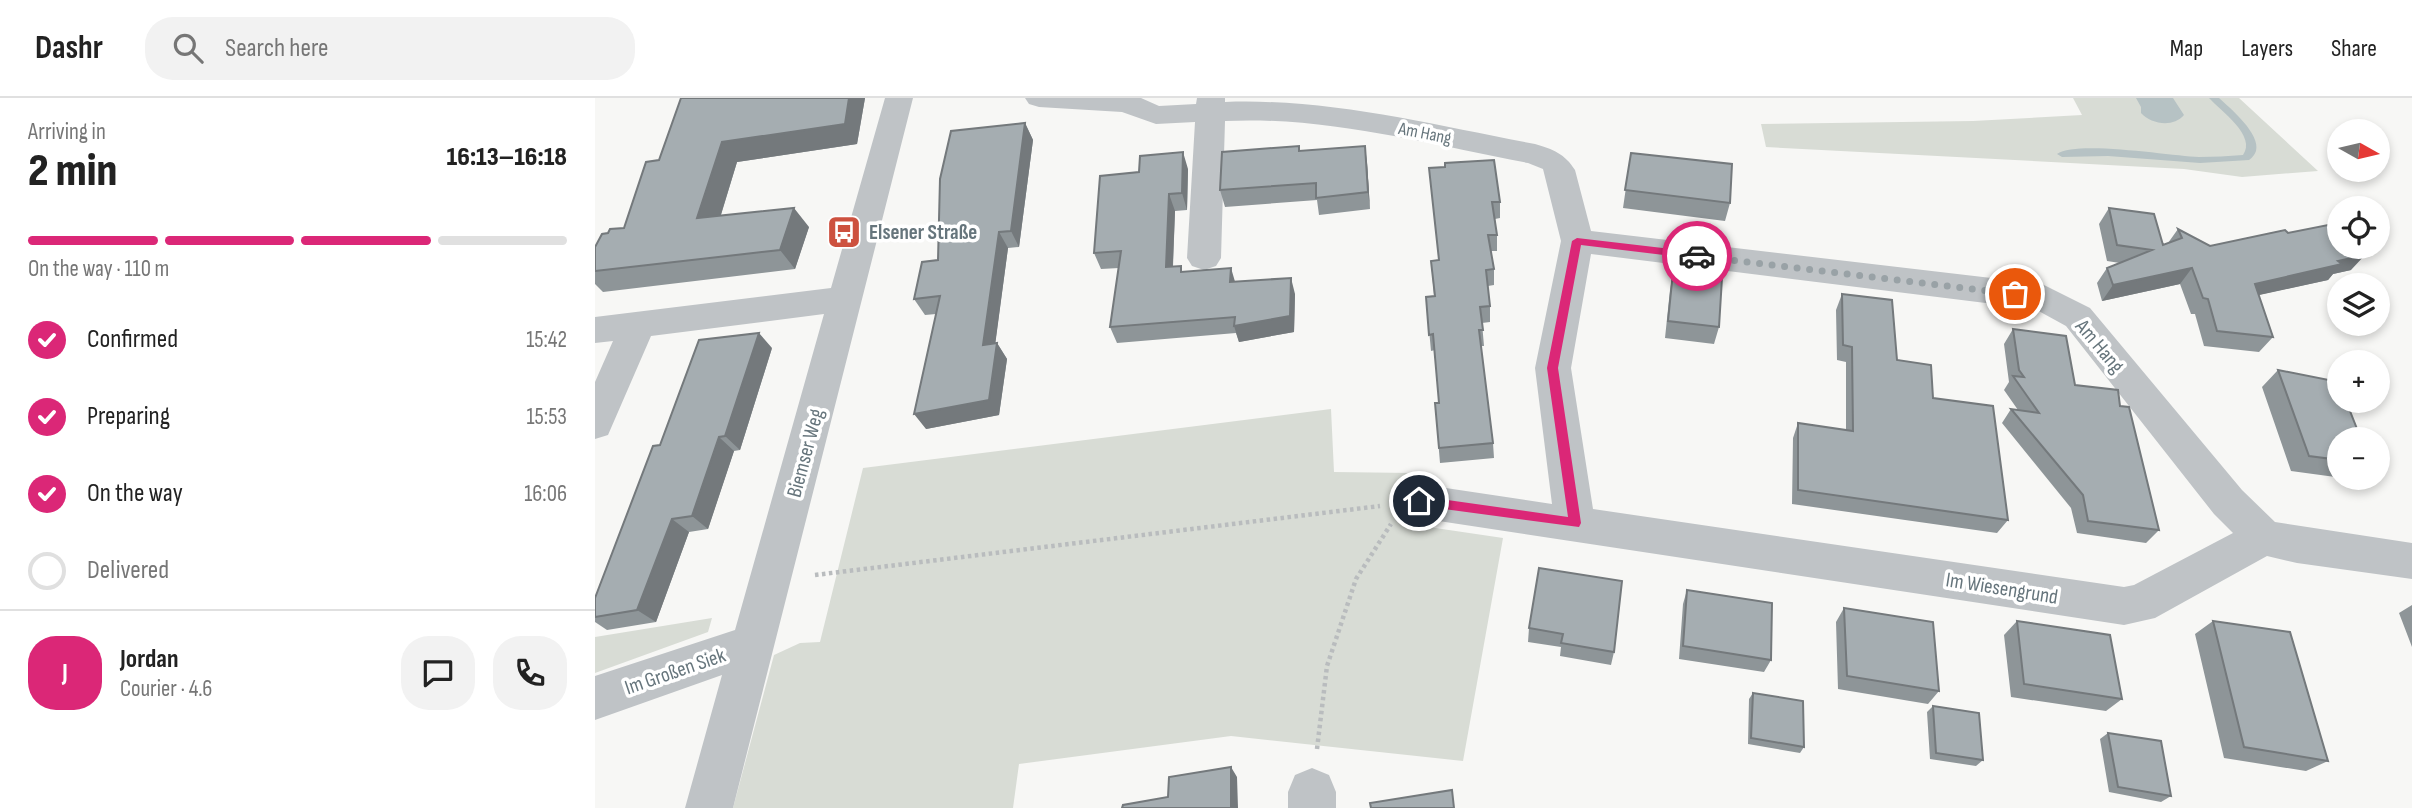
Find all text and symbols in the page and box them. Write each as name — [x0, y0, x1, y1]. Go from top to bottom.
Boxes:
search box — [145, 17, 635, 80]
text: Dashr — [35, 28, 103, 68]
icon: search — [169, 29, 207, 67]
text: Search here — [225, 33, 328, 64]
text: Map — [2170, 34, 2203, 63]
text: Layers — [2241, 34, 2293, 63]
text: Share — [2331, 34, 2377, 63]
text: Arriving in — [28, 118, 106, 146]
street label: Am Hang — [1396, 118, 1453, 149]
north arrow — [2327, 119, 2391, 182]
map controls — [2327, 119, 2390, 490]
text: 16:13–16:18 — [447, 142, 567, 173]
text: 2 min — [28, 144, 117, 199]
button: locate — [2327, 196, 2390, 259]
bus stop icon: Elsener Straße — [825, 213, 863, 251]
place label: Elsener Straße — [869, 220, 977, 245]
courier — [1662, 221, 1732, 291]
icon: car — [1678, 237, 1716, 275]
text: On the way · 110 m — [28, 255, 169, 283]
pin — [1985, 264, 2045, 324]
button: layers — [2327, 273, 2390, 336]
icon: bag — [1996, 275, 2034, 313]
street label: Am Hang — [2069, 314, 2129, 378]
icon: check — [28, 321, 66, 359]
text: Confirmed — [87, 324, 178, 355]
text: 15:42 — [526, 326, 567, 354]
button: + — [2327, 350, 2390, 413]
icon: check — [28, 398, 66, 436]
text: Preparing — [87, 401, 170, 432]
text: 15:53 — [527, 403, 567, 431]
street label: Biemser Weg — [782, 406, 829, 500]
button: − — [2327, 427, 2390, 490]
pin — [1389, 471, 1449, 531]
icon: check — [28, 475, 66, 513]
text: On the way — [87, 478, 183, 509]
text: 16:06 — [524, 480, 567, 508]
icon: home — [1400, 482, 1438, 520]
text: Delivered — [87, 555, 169, 586]
street label: Im Wiesengrund — [1944, 567, 2060, 610]
button: chat — [401, 636, 475, 710]
button: phone — [493, 636, 567, 710]
street label: Im Großen Siek — [621, 643, 729, 700]
text: Jordan — [120, 644, 178, 675]
text: J — [62, 658, 68, 689]
text: Courier · 4.6 — [120, 675, 212, 703]

